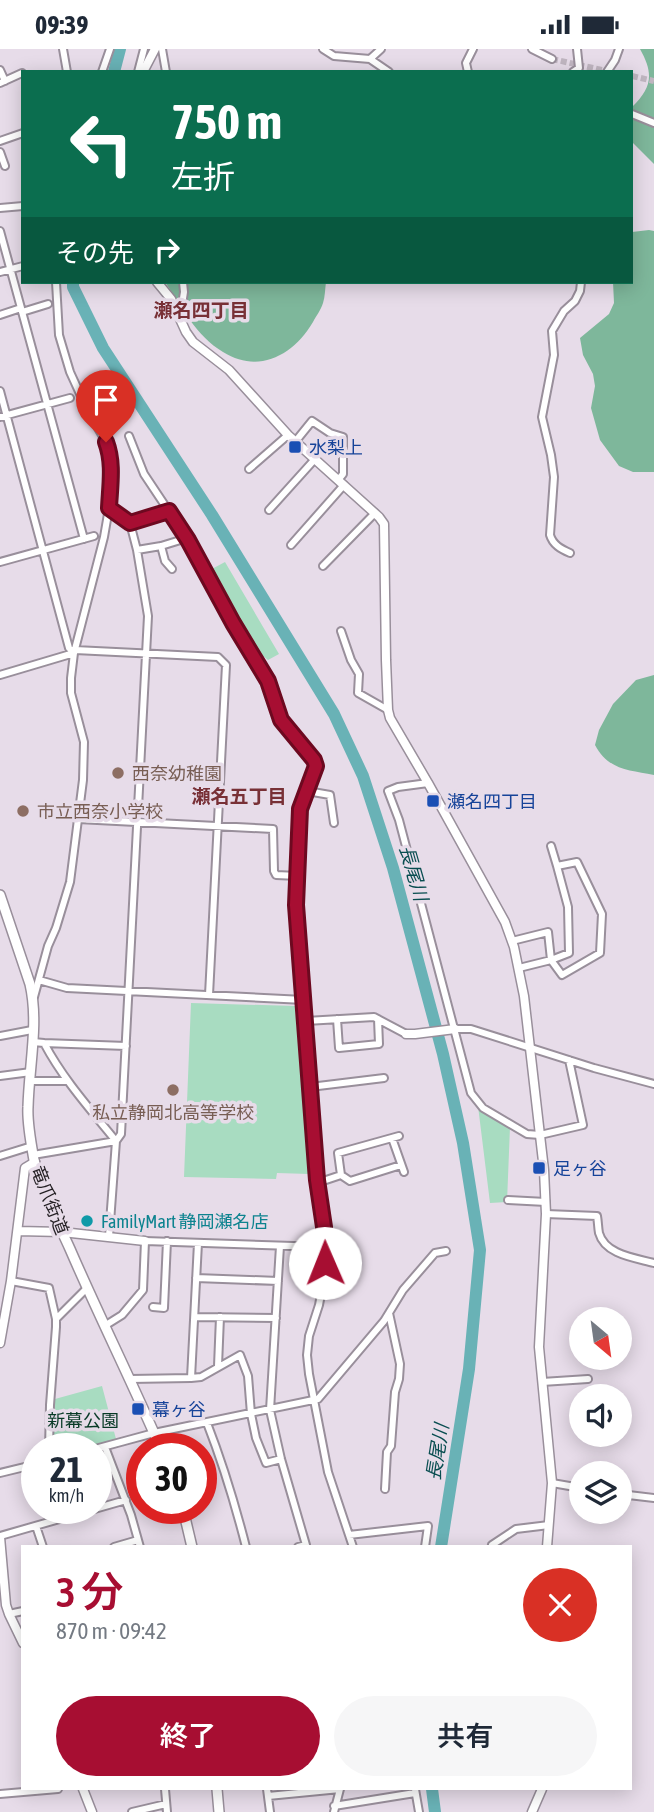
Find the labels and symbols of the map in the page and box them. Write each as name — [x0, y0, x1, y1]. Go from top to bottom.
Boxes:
district label: 瀬名四丁目 — [153, 299, 249, 321]
pin — [76, 370, 136, 442]
place label: 水梨上 — [309, 437, 363, 458]
marker: 水梨上 — [287, 439, 303, 455]
place label: 西奈幼稚園 — [132, 763, 222, 784]
marker: 西奈幼稚園 — [110, 765, 126, 781]
district label: 瀬名五丁目 — [191, 785, 287, 807]
place label: 瀬名四丁目 — [447, 791, 537, 812]
marker: 瀬名四丁目 — [425, 793, 441, 809]
place label: 市立西奈小学校 — [37, 801, 163, 822]
marker: 市立西奈小学校 — [15, 803, 31, 819]
water label: 長尾川 — [396, 843, 433, 905]
marker: 私立静岡北高等学校 — [165, 1082, 181, 1098]
place label: 私立静岡北高等学校 — [92, 1102, 254, 1123]
place label: 足ヶ谷 — [553, 1158, 607, 1179]
marker: 足ヶ谷 — [531, 1160, 547, 1176]
street label: 竜爪街道 — [27, 1163, 73, 1237]
place label: FamilyMart 静岡瀬名店 — [101, 1211, 269, 1232]
marker: FamilyMart 静岡瀬名店 — [79, 1213, 95, 1229]
position arrow — [288, 1226, 362, 1300]
north arrow — [569, 1307, 632, 1370]
place label: 幕ヶ谷 — [152, 1399, 206, 1420]
marker: 幕ヶ谷 — [130, 1401, 146, 1417]
park label: 新幕公園 — [47, 1410, 119, 1431]
water label: 長尾川 — [422, 1420, 453, 1482]
speed limit sign: 30 — [126, 1433, 217, 1524]

